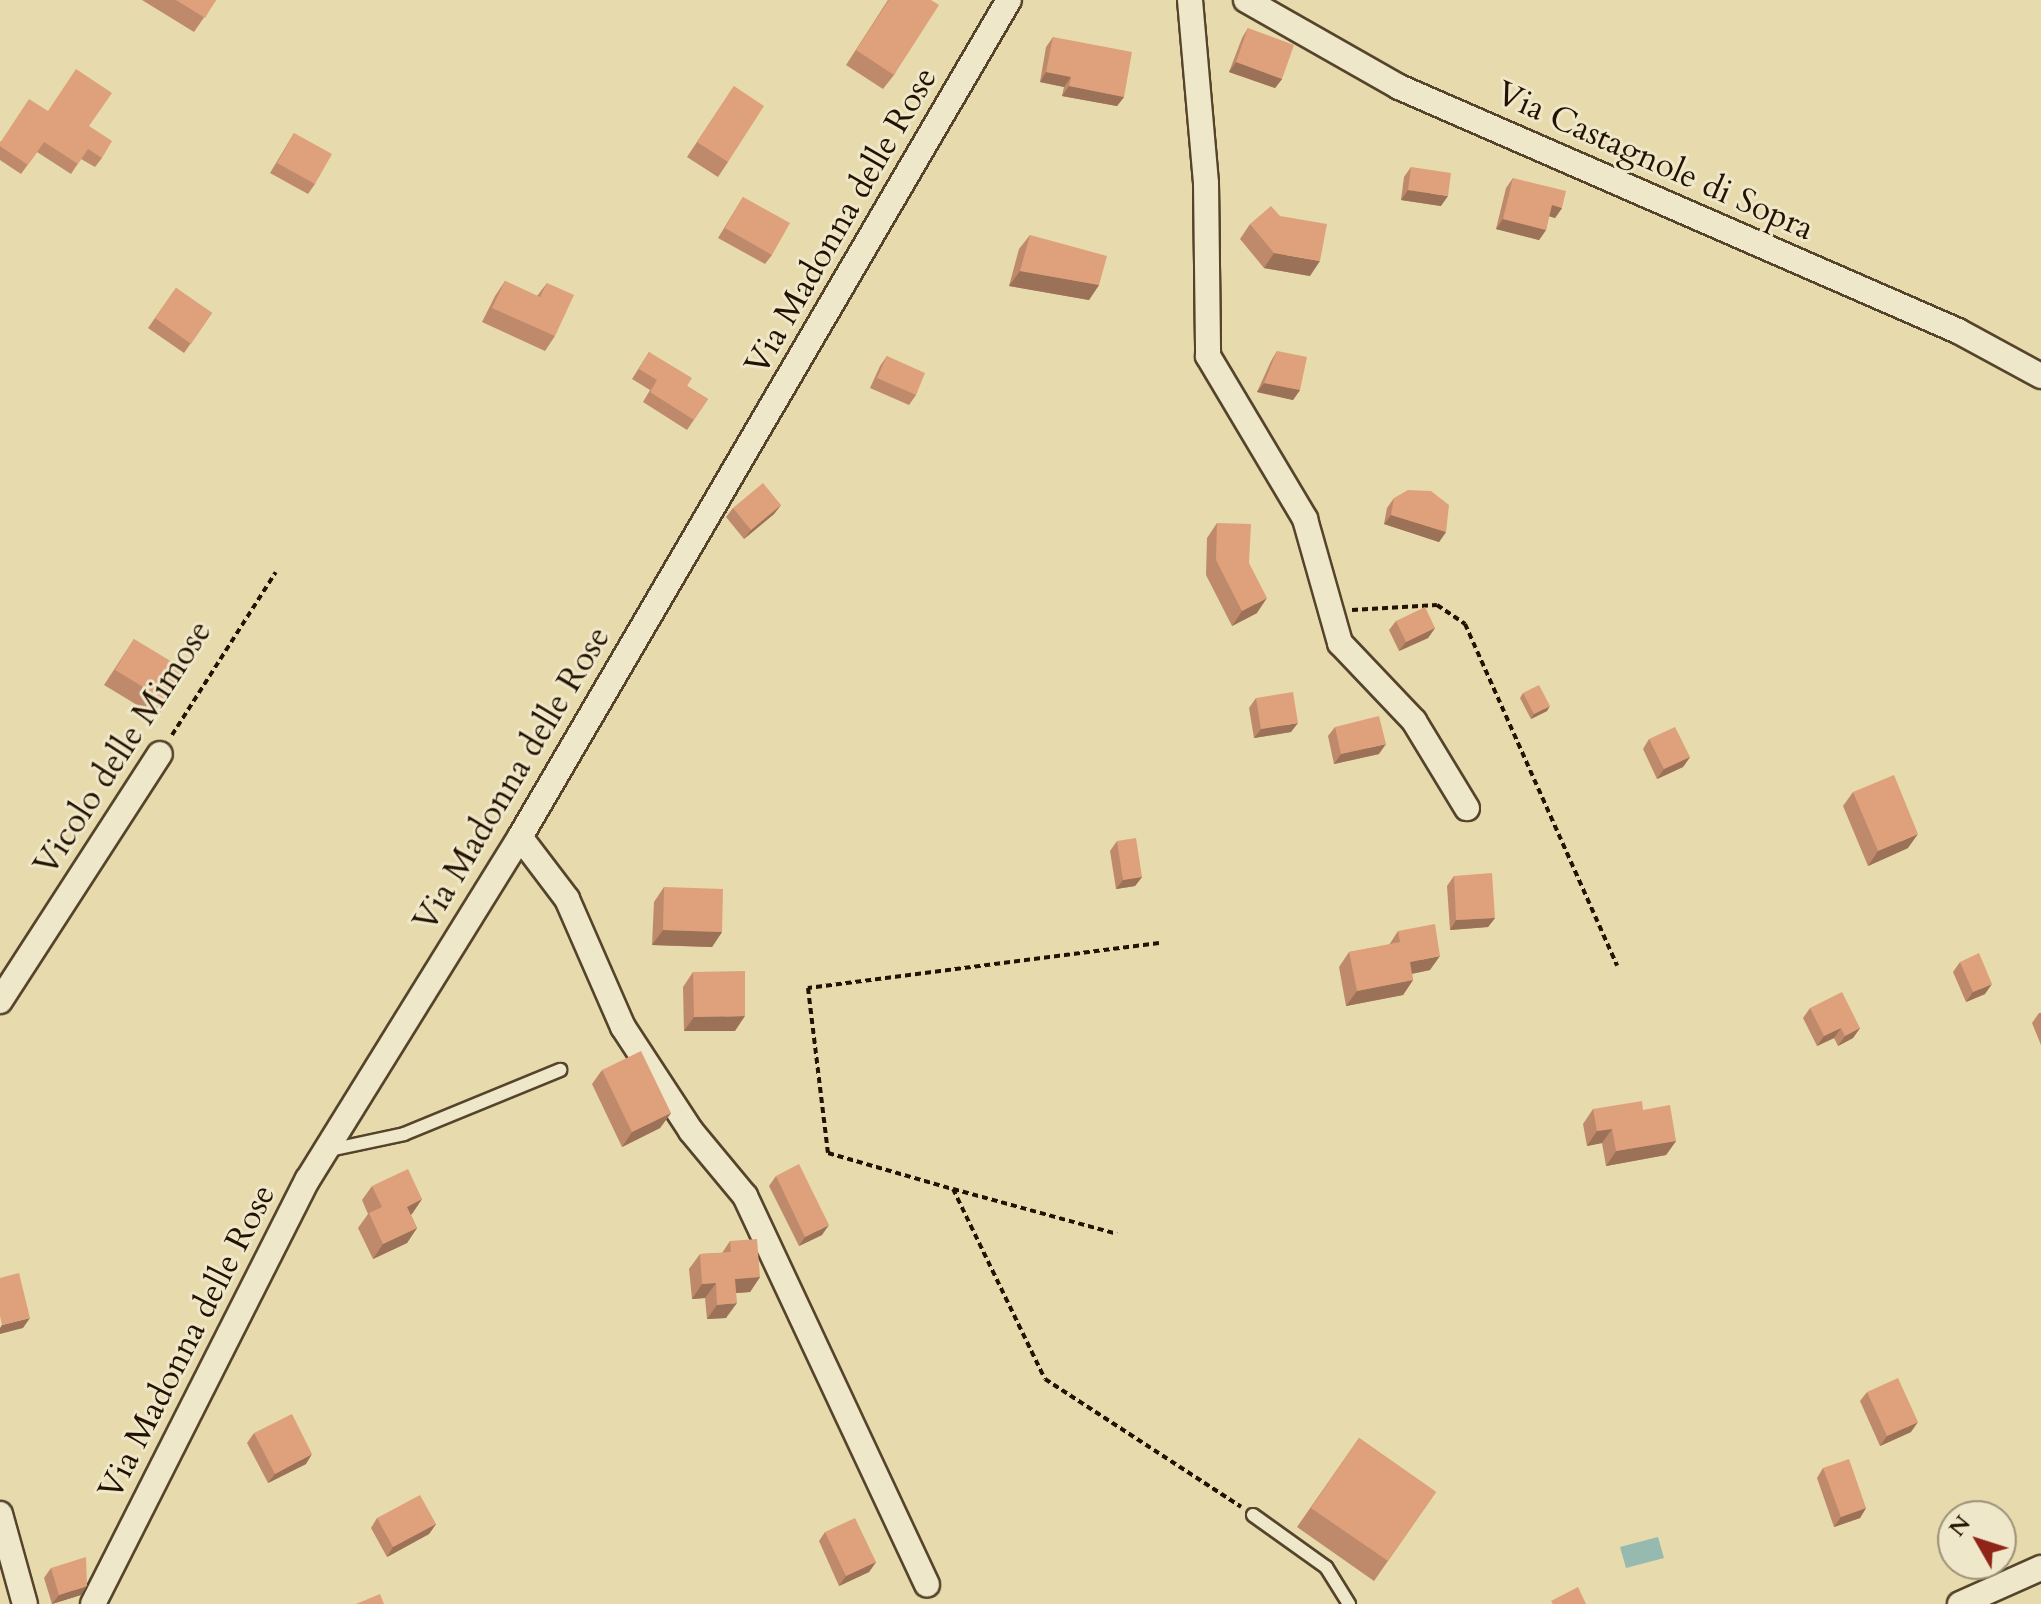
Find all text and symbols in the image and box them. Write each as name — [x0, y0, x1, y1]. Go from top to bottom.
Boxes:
street label: Via Madonna delle Rose — [736, 60, 946, 382]
street label: Via Castagnole di Sopra — [1490, 73, 1820, 249]
street label: Vicolo delle Mimose — [25, 613, 221, 883]
street label: Via Madonna delle Rose — [405, 619, 619, 939]
street label: Via Madonna delle Rose — [90, 1178, 284, 1506]
north arrow — [1937, 1500, 2017, 1580]
text: N — [1942, 1509, 1978, 1543]

